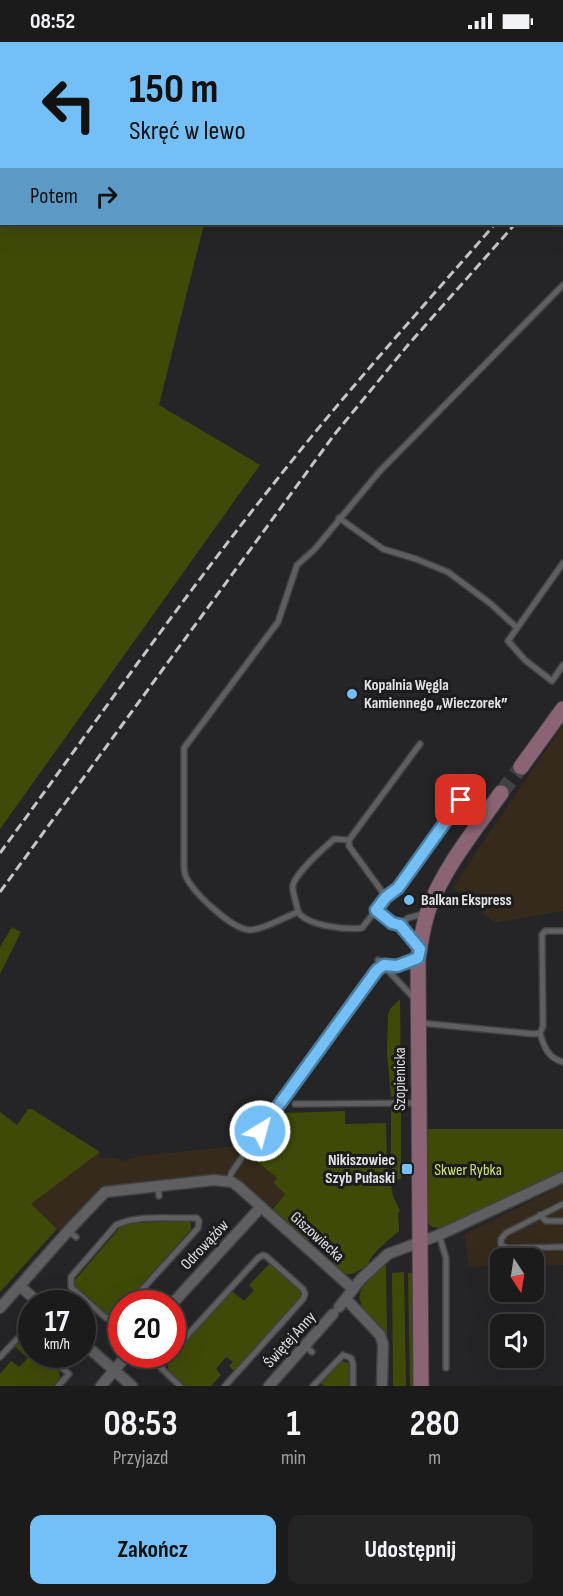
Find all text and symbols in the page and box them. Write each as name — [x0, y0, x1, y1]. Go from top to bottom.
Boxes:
text: 08:52 — [30, 8, 75, 35]
text: 150 m — [129, 64, 218, 115]
icon: left — [30, 66, 108, 144]
text: Skręć w lewo — [129, 115, 246, 147]
icon: right — [90, 180, 123, 213]
text: Potem — [30, 183, 78, 210]
place label: Kopalnia Węgla Kamiennego „Wieczorek” — [364, 676, 508, 713]
marker: Kopalnia Węgla Kamiennego „Wieczorek” — [345, 687, 359, 701]
pin — [435, 774, 486, 825]
icon: arrive — [444, 783, 477, 816]
place label: Balkan Ekspress — [421, 891, 512, 910]
marker: Balkan Ekspress — [402, 893, 416, 907]
street label: Szopienicka — [391, 1047, 410, 1111]
position arrow — [228, 1099, 292, 1163]
place label: Nikiszowiec Szyb Pułaski — [325, 1151, 395, 1188]
park label: Skwer Rybka — [434, 1161, 502, 1180]
marker: Nikiszowiec Szyb Pułaski — [400, 1162, 414, 1176]
street label: Giszowiecka — [286, 1208, 348, 1266]
street label: Odrowążów — [177, 1216, 233, 1274]
north arrow — [490, 1248, 544, 1302]
map controls — [490, 1248, 544, 1368]
speed limit sign: 20 — [108, 1290, 186, 1368]
text: 17 — [45, 1304, 69, 1340]
street label: Świętej Anny — [260, 1308, 320, 1372]
button: sound — [490, 1314, 544, 1368]
text: km/h — [44, 1335, 70, 1354]
text: 08:53 — [103, 1403, 178, 1446]
text: 1 — [287, 1403, 301, 1446]
text: 280 — [410, 1403, 460, 1446]
text: Przyjazd — [113, 1446, 168, 1470]
text: min — [281, 1446, 306, 1470]
text: m — [428, 1446, 441, 1470]
button: Zakończ — [30, 1515, 276, 1584]
button: Udostępnij — [288, 1515, 533, 1584]

